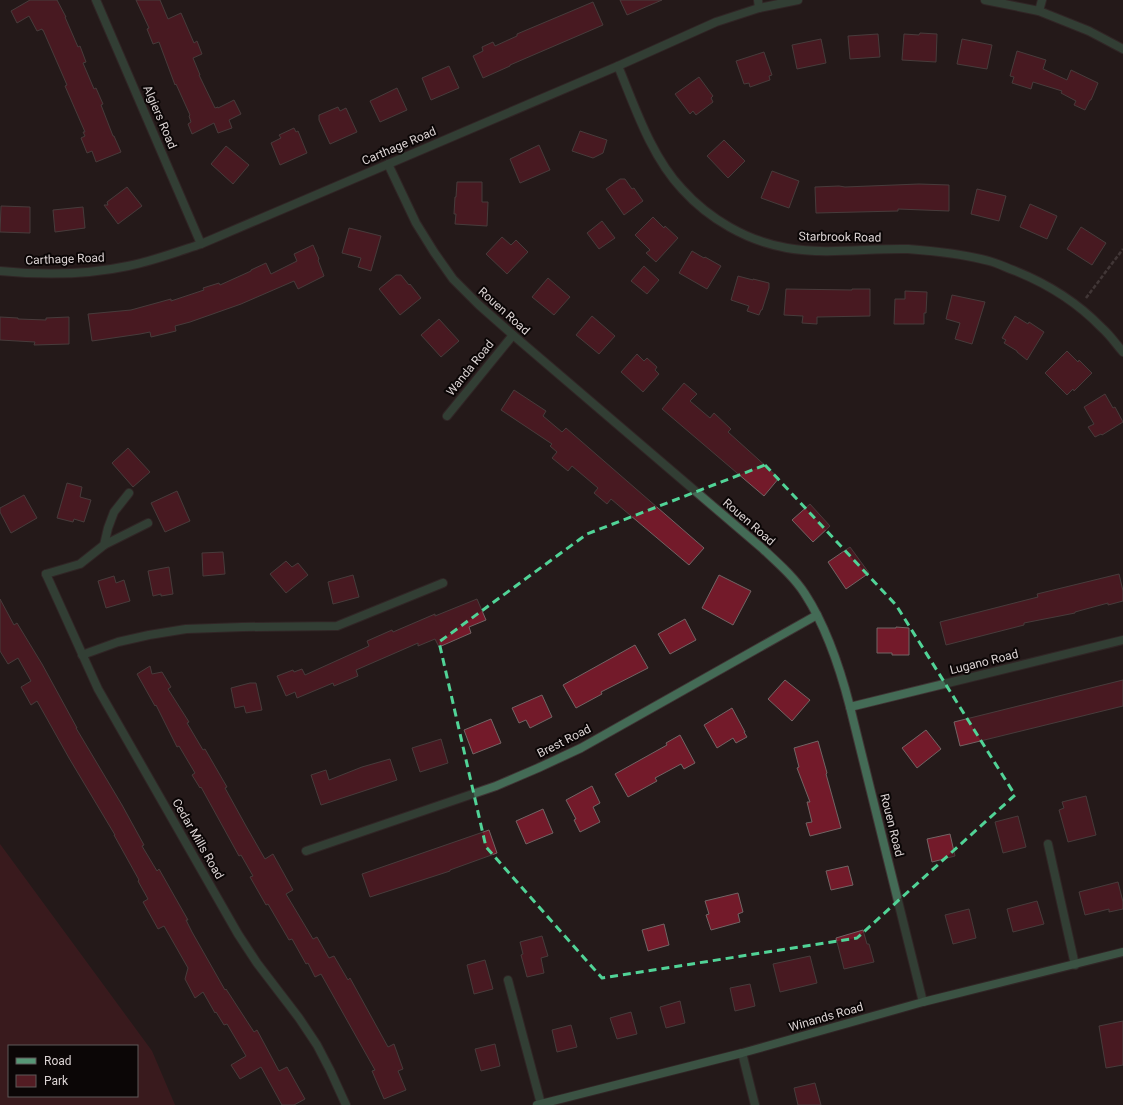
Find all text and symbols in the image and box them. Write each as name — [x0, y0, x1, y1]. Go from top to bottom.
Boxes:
street label: Algiers Road — [140, 83, 180, 151]
street label: Carthage Road — [360, 124, 438, 168]
street label: Starbrook Road — [799, 229, 881, 245]
street label: Carthage Road — [25, 251, 105, 267]
street label: Rouen Road — [475, 284, 533, 338]
street label: Wanda Road — [443, 337, 497, 399]
street label: Rouen Road — [720, 496, 778, 548]
street label: Lugano Road — [948, 647, 1020, 677]
street label: Brest Road — [535, 721, 593, 761]
street label: Rouen Road — [877, 792, 907, 858]
street label: Cedar Mills Road — [169, 796, 227, 882]
street label: Winands Road — [787, 1000, 865, 1034]
legend — [8, 1045, 138, 1097]
text: Road — [44, 1054, 72, 1068]
text: Park — [44, 1074, 69, 1088]

